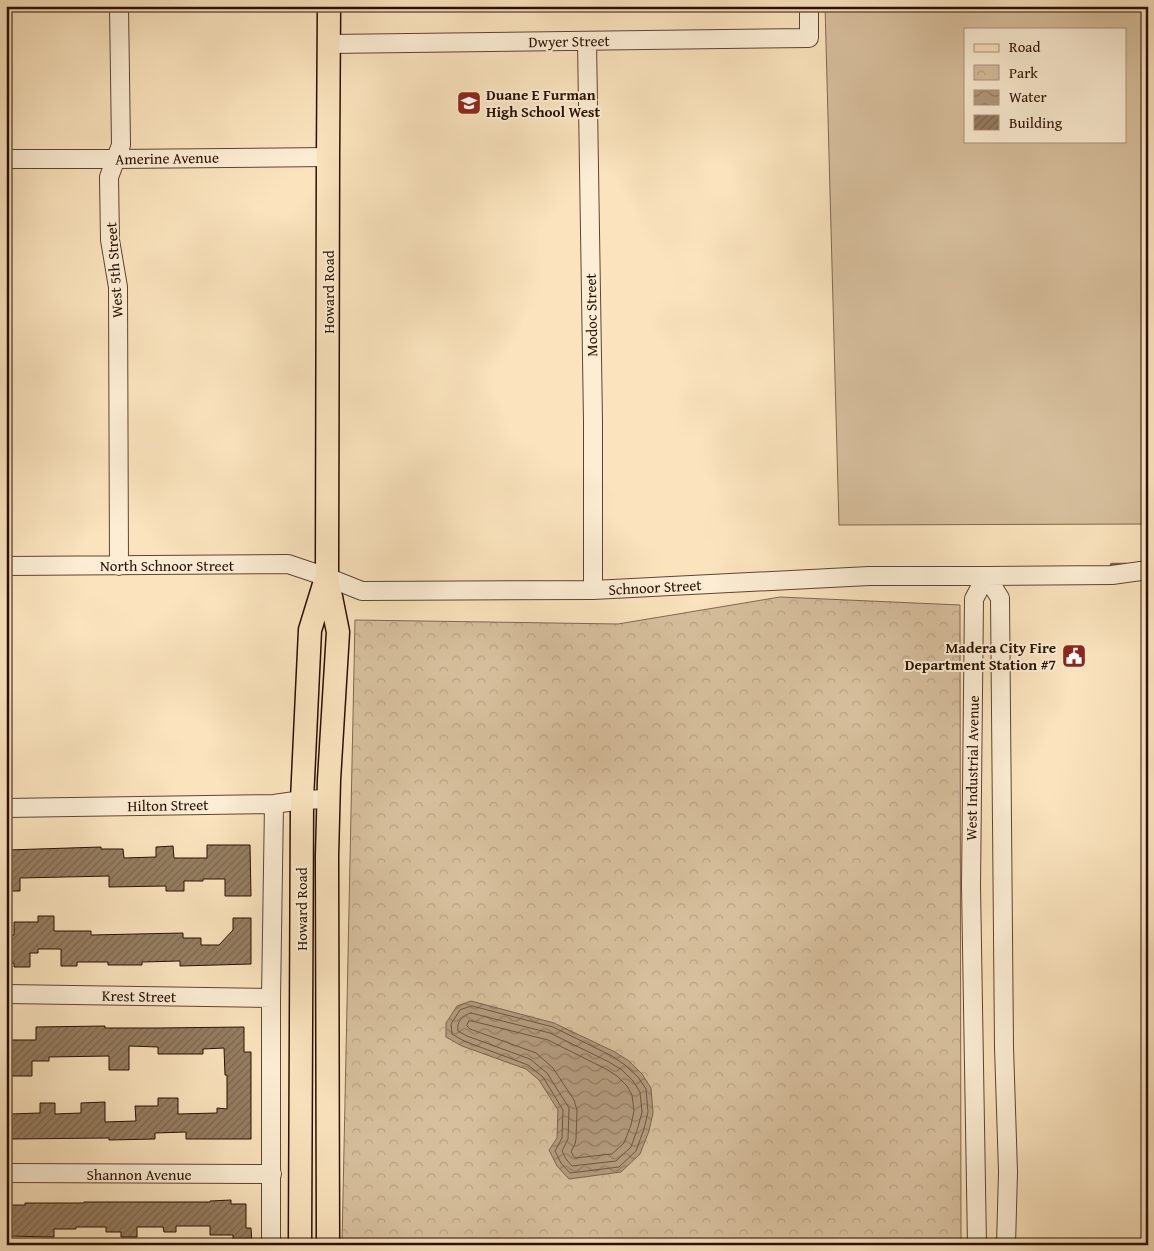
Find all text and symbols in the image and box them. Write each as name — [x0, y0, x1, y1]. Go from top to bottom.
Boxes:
legend — [964, 28, 1126, 142]
street label: Dwyer Street — [528, 30, 611, 52]
text: Road — [1009, 36, 1040, 57]
text: Park — [1009, 62, 1038, 83]
place label: Duane E Furman High School West — [486, 84, 600, 122]
text: Water — [1009, 86, 1047, 107]
school or university icon: Duane E Furman High School West — [456, 90, 482, 116]
text: Building — [1009, 112, 1063, 133]
street label: Amerine Avenue — [115, 147, 219, 169]
street label: West 5th Street — [100, 221, 128, 319]
street label: Howard Road — [318, 250, 339, 334]
street label: Modoc Street — [580, 272, 602, 357]
street label: North Schnoor Street — [100, 555, 235, 576]
street label: Schnoor Street — [608, 574, 703, 600]
place label: Madera City Fire Department Station #7 — [905, 637, 1056, 675]
public building icon: Madera City Fire Department Station #7 — [1061, 643, 1087, 669]
street label: West Industrial Avenue — [960, 695, 984, 841]
street label: Hilton Street — [127, 794, 209, 816]
street label: Howard Road — [291, 867, 312, 951]
street label: Krest Street — [102, 985, 177, 1007]
street label: Shannon Avenue — [86, 1164, 192, 1185]

